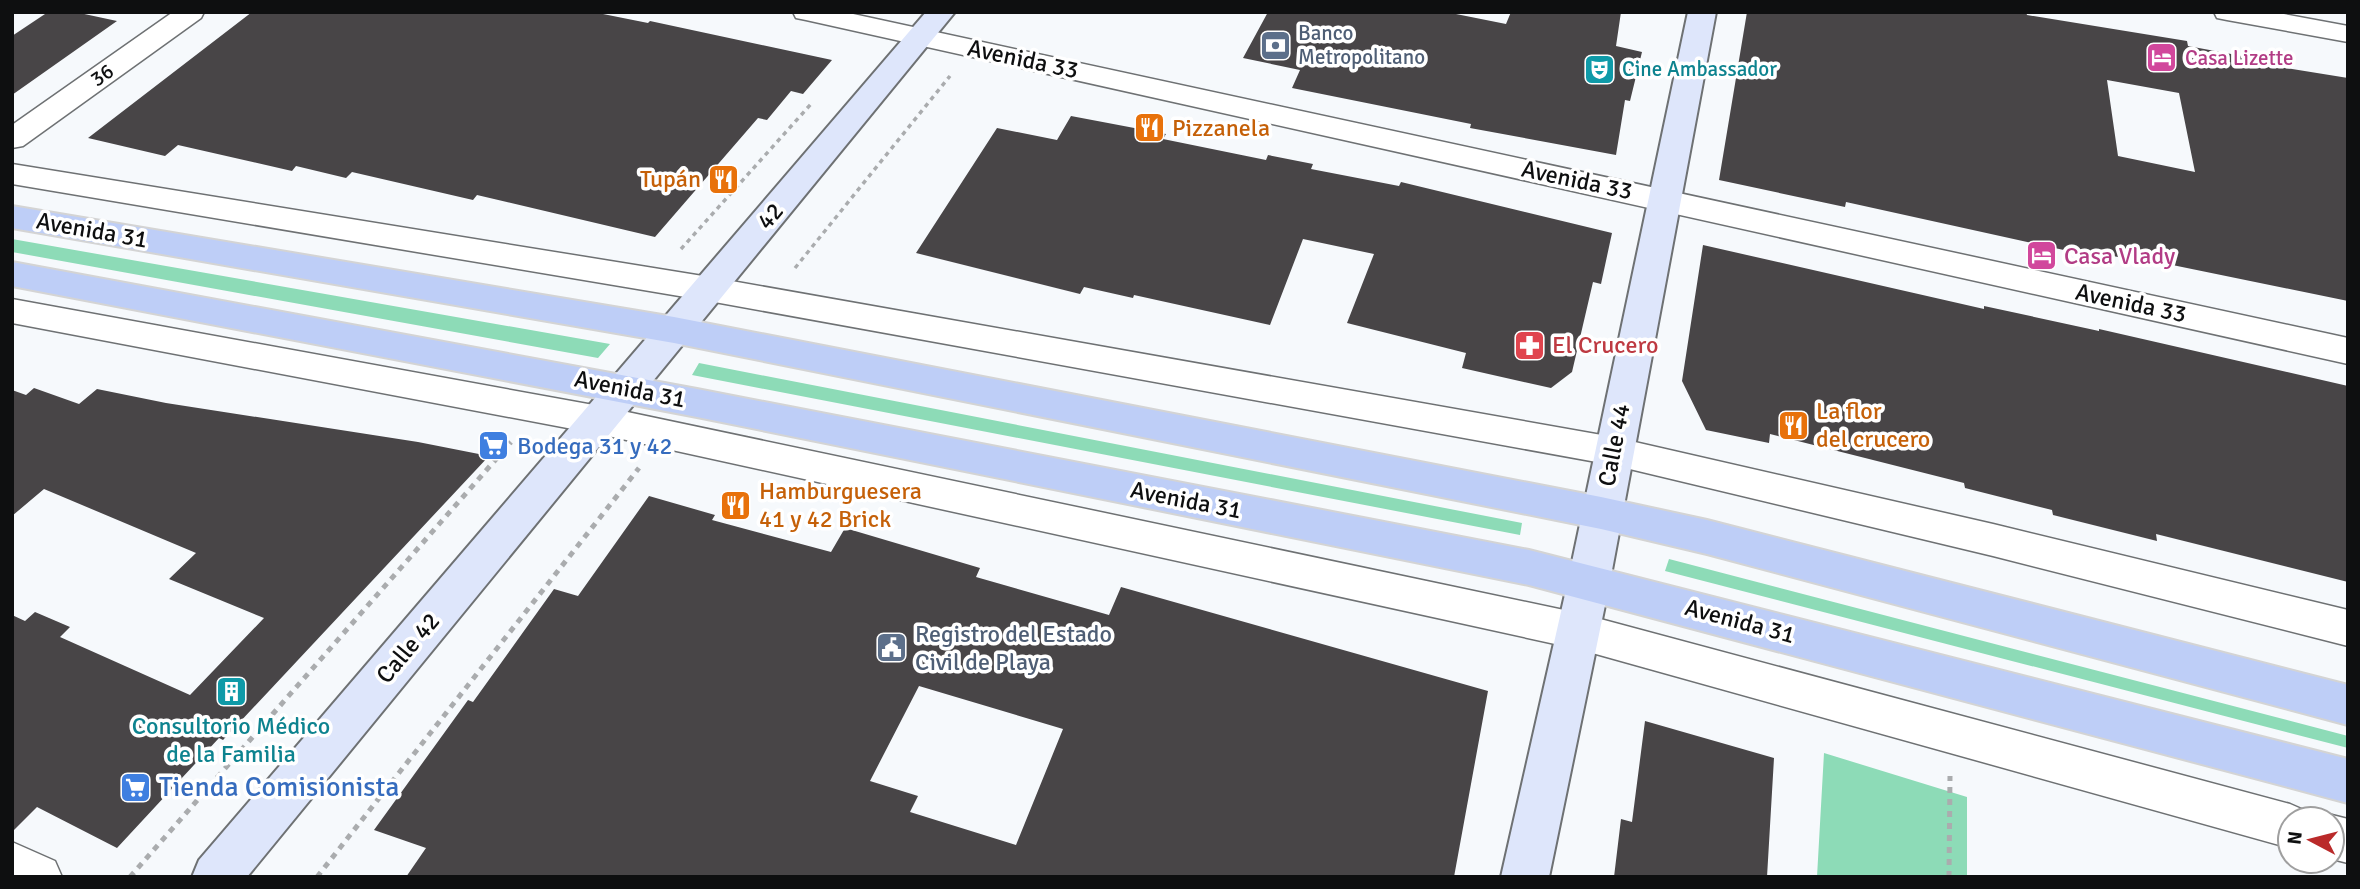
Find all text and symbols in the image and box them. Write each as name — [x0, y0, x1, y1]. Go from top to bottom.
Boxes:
place label: Banco Metropolitano — [1298, 20, 1425, 70]
bank icon: Banco Metropolitano — [1258, 28, 1292, 62]
street label: Avenida 33 — [965, 33, 1081, 85]
hotel icon: Casa Lizette — [2145, 41, 2179, 75]
place label: Casa Lizette — [2185, 45, 2294, 71]
theatre icon: Cine Ambassador — [1582, 52, 1616, 86]
place label: Cine Ambassador — [1622, 56, 1777, 82]
street label: 36 — [85, 58, 119, 92]
restaurant icon: Pizzanela — [1132, 111, 1166, 145]
place label: Pizzanela — [1172, 113, 1270, 143]
street label: Avenida 33 — [1519, 154, 1635, 206]
restaurant icon: Tupán — [707, 162, 741, 196]
place label: Tupán — [640, 164, 701, 194]
street label: 42 — [750, 196, 790, 236]
street label: Avenida 31 — [34, 205, 150, 255]
hotel icon: Casa Vlady — [2024, 239, 2058, 273]
place label: Casa Vlady — [2064, 241, 2175, 271]
street label: Avenida 33 — [2073, 277, 2189, 329]
pharmacy icon: El Crucero — [1512, 328, 1546, 362]
place label: El Crucero — [1552, 330, 1658, 360]
street label: Avenida 31 — [572, 364, 688, 414]
place label: La flor del crucero — [1816, 396, 1930, 454]
street label: Calle 44 — [1591, 401, 1637, 489]
restaurant icon: La flor del crucero — [1776, 408, 1810, 442]
supermarket icon: Bodega 31 y 42 — [477, 429, 511, 463]
place label: Bodega 31 y 42 — [517, 431, 672, 461]
street label: Avenida 31 — [1128, 475, 1244, 525]
place label: Hamburguesera 41 y 42 Brick — [759, 476, 922, 534]
restaurant icon: Hamburguesera 41 y 42 Brick — [719, 488, 753, 522]
street label: Avenida 31 — [1682, 592, 1798, 650]
street label: Calle 42 — [370, 606, 446, 690]
place label: Registro del Estado Civil de Playa — [915, 619, 1112, 677]
public building icon: Registro del Estado Civil de Playa — [875, 631, 909, 665]
building icon: Consultorio Médico de la Familia — [214, 675, 248, 709]
place label: Consultorio Médico de la Familia — [132, 711, 330, 769]
supermarket icon: Tienda Comisionista — [119, 770, 153, 804]
place label: Tienda Comisionista — [159, 770, 400, 804]
north arrow — [2276, 805, 2346, 875]
text: N — [2282, 830, 2308, 846]

